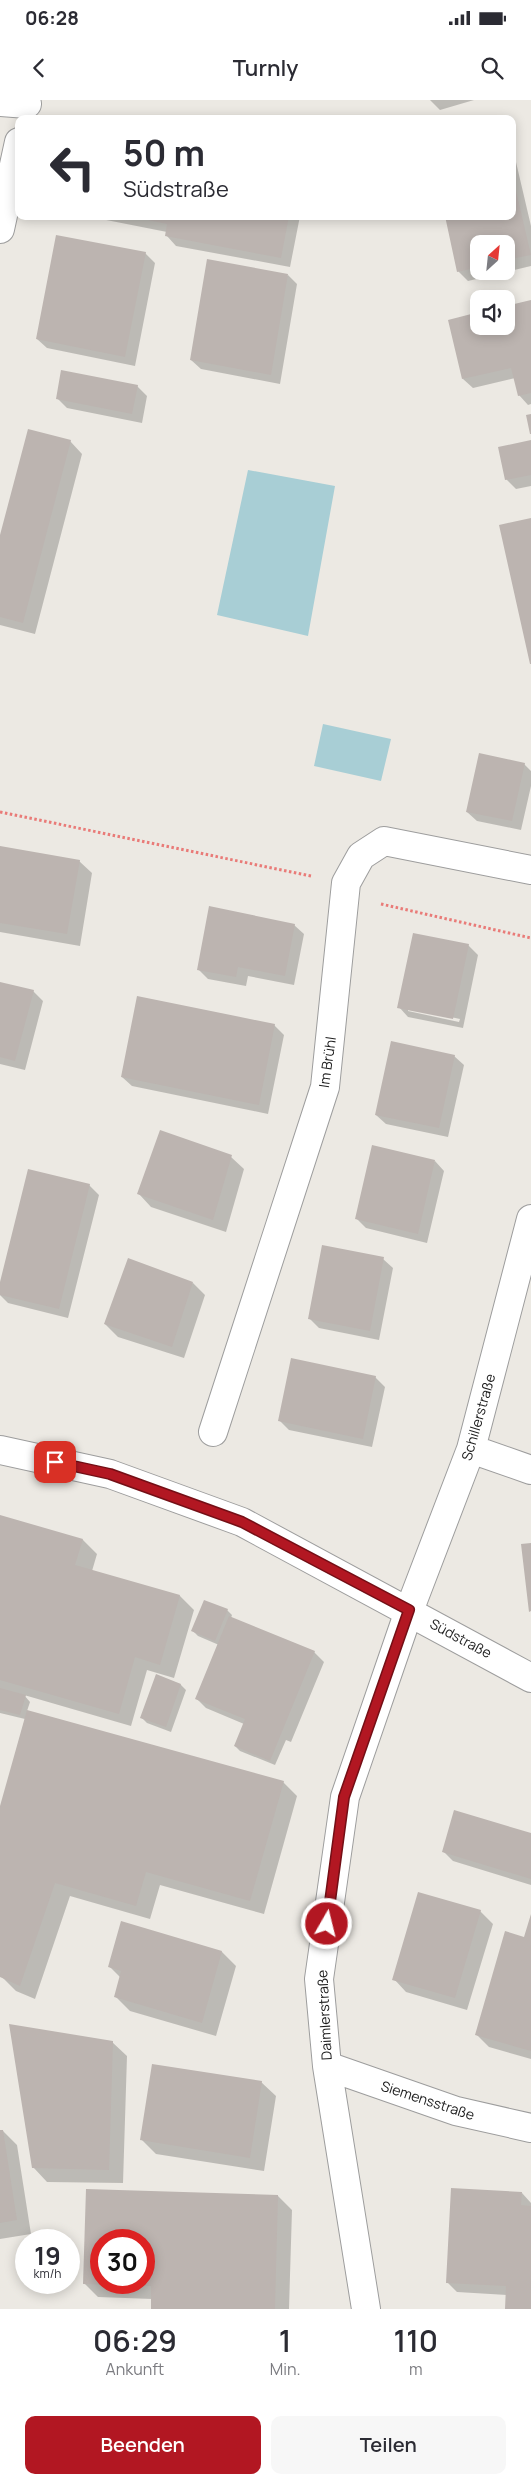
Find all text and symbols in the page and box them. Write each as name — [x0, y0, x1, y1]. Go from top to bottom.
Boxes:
text: 06:28 — [25, 5, 79, 31]
text: Turnly — [233, 53, 298, 83]
icon: back — [25, 54, 53, 82]
icon: search — [478, 54, 506, 82]
text: 50 m — [123, 129, 205, 177]
icon: left — [40, 135, 105, 200]
text: Südstraße — [123, 174, 229, 204]
north arrow — [470, 235, 515, 280]
map controls — [470, 235, 515, 335]
button: sound — [470, 290, 515, 335]
street label: Im Brühl — [314, 1035, 340, 1089]
street label: Schillerstraße — [457, 1371, 499, 1463]
pin — [34, 1441, 76, 1483]
icon: arrive — [41, 1448, 69, 1476]
street label: Südstraße — [427, 1614, 495, 1662]
position arrow — [300, 1897, 352, 1949]
street label: Daimlerstraße — [312, 1969, 336, 2061]
street label: Siemensstraße — [379, 2076, 477, 2124]
speed limit sign: 30 — [90, 2229, 155, 2294]
text: 19 — [34, 2238, 61, 2273]
text: km/h — [34, 2265, 61, 2282]
text: 06:29 — [93, 2320, 177, 2361]
text: 1 — [279, 2320, 292, 2361]
text: 110 — [393, 2320, 438, 2361]
text: Ankunft — [106, 2358, 164, 2380]
text: Min. — [270, 2358, 301, 2380]
text: m — [409, 2358, 423, 2380]
button: Beenden — [25, 2416, 261, 2474]
button: Teilen — [271, 2416, 506, 2474]

